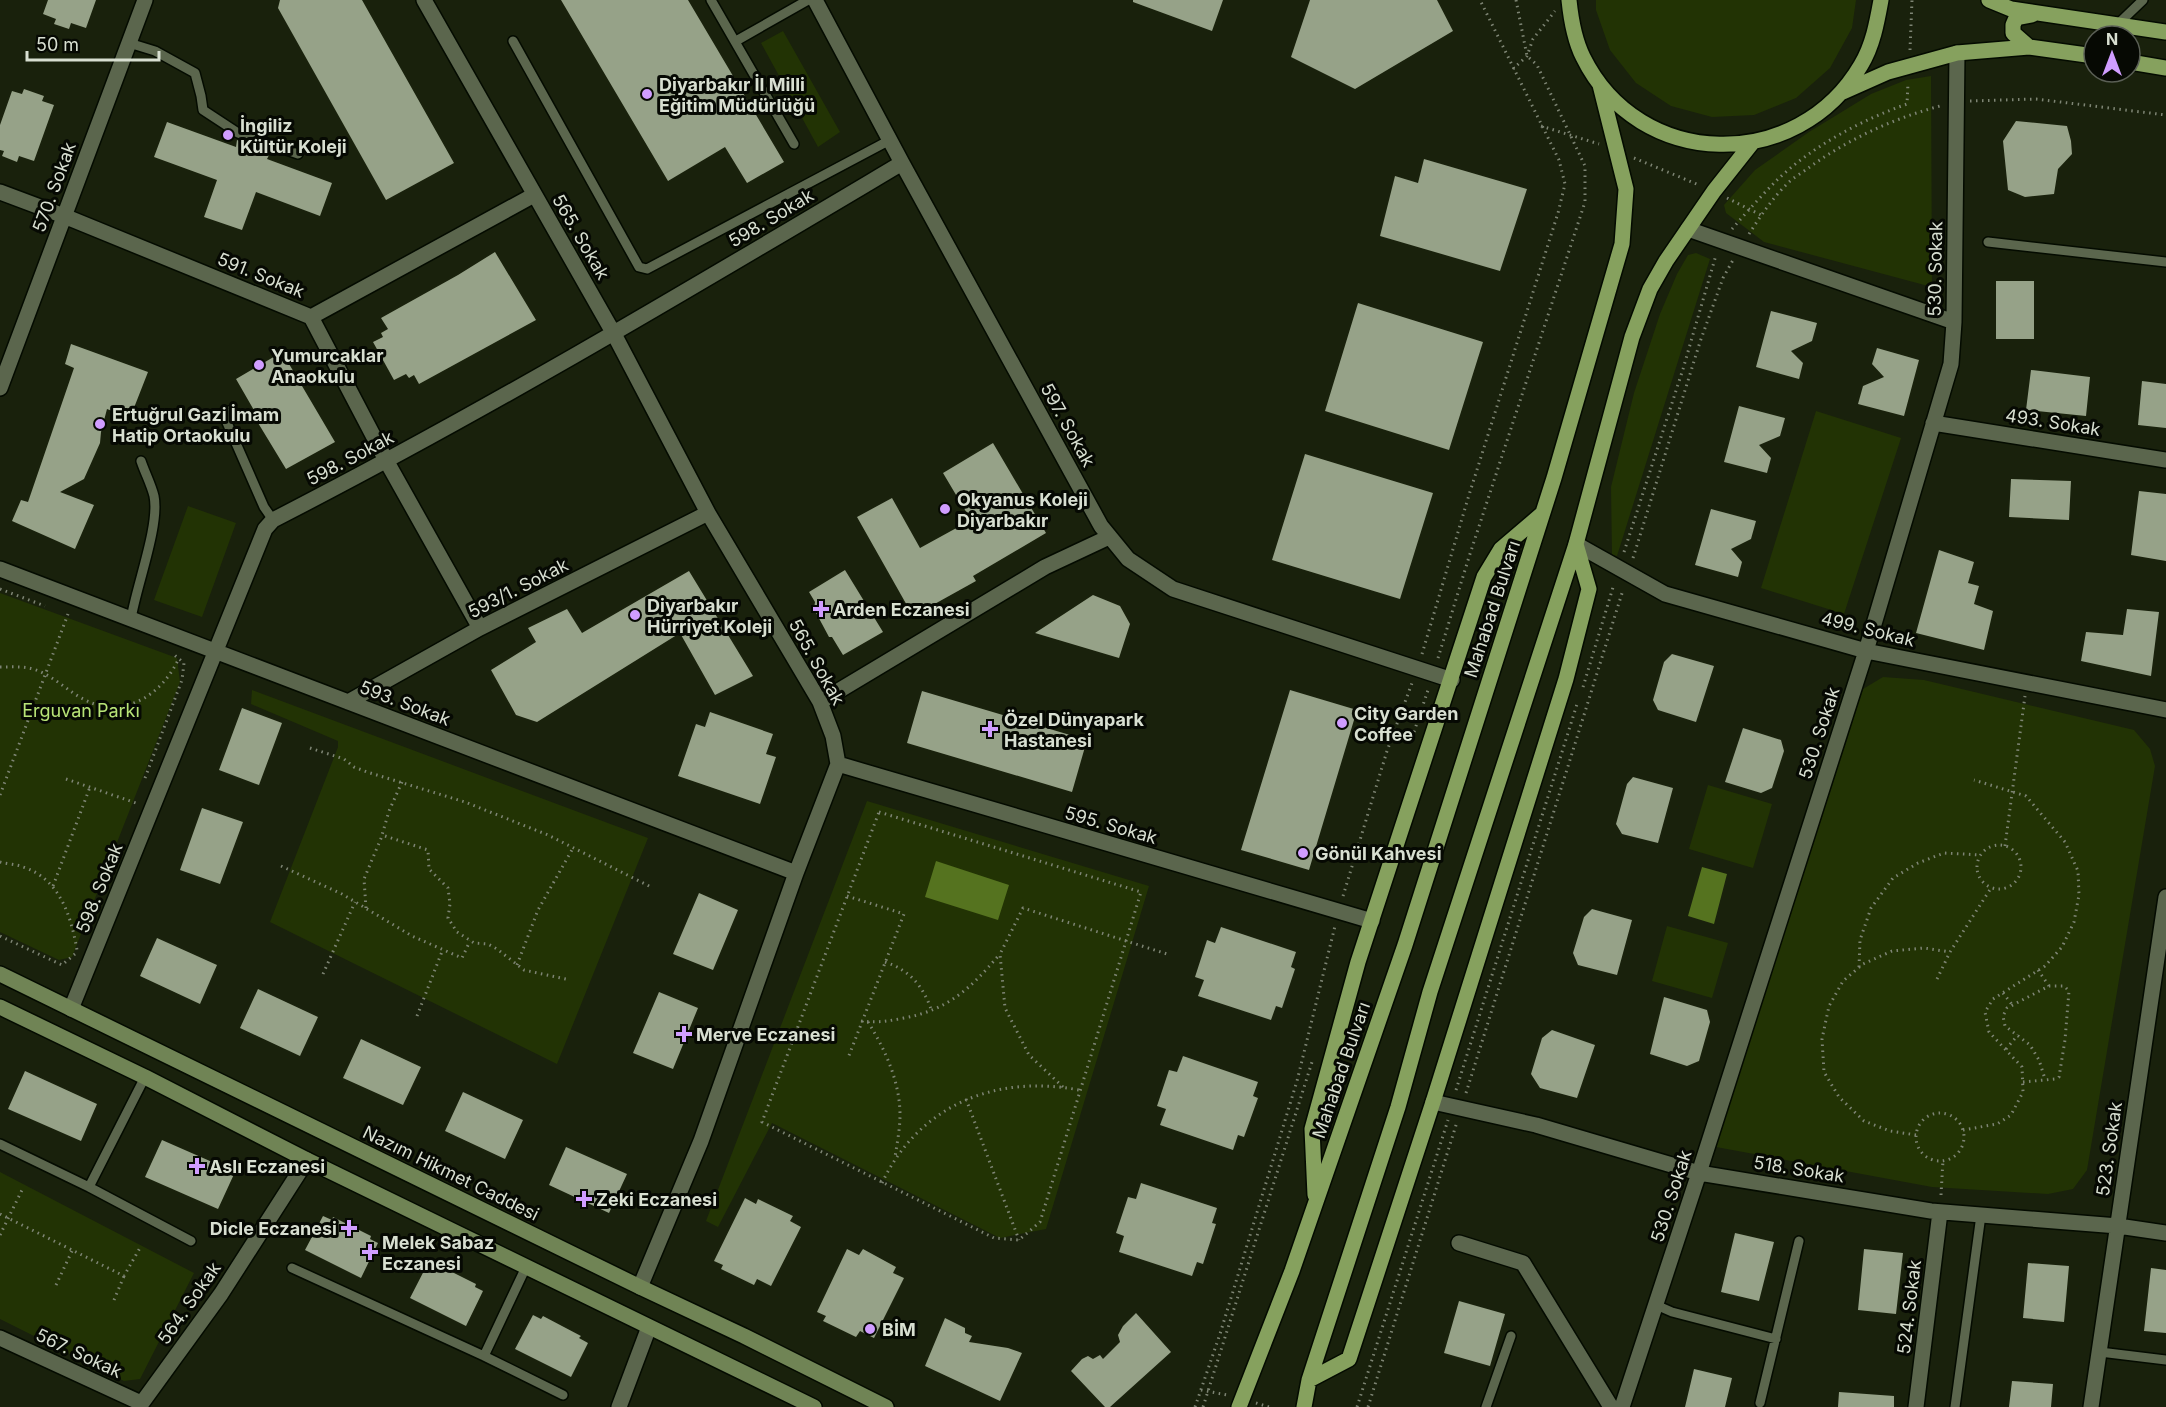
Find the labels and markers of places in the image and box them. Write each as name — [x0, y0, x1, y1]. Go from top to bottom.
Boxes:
place label: Diyarbakır İl Milli Eğitim Müdürlüğü — [659, 74, 815, 116]
marker: Diyarbakır İl Milli Eğitim Müdürlüğü — [640, 87, 654, 101]
place label: İngiliz Kültür Koleji — [240, 115, 347, 157]
marker: İngiliz Kültür Koleji — [221, 128, 235, 142]
place label: Yumurcaklar Anaokulu — [271, 345, 384, 387]
marker: Yumurcaklar Anaokulu — [252, 358, 266, 372]
place label: Ertuğrul Gazi İmam Hatip Ortaokulu — [112, 404, 279, 446]
marker: Ertuğrul Gazi İmam Hatip Ortaokulu — [93, 417, 107, 431]
place label: Okyanus Koleji Diyarbakır — [957, 489, 1088, 531]
marker: Okyanus Koleji Diyarbakır — [938, 502, 952, 516]
place label: Diyarbakır Hürriyet Koleji — [647, 595, 772, 637]
place label: Arden Eczanesi — [833, 599, 970, 620]
marker: Arden Eczanesi — [814, 602, 828, 616]
marker: Diyarbakır Hürriyet Koleji — [628, 608, 642, 622]
place label: City Garden Coffee — [1354, 703, 1458, 745]
place label: Özel Dünyapark Hastanesi — [1004, 709, 1144, 751]
marker: City Garden Coffee — [1335, 716, 1349, 730]
marker: Özel Dünyapark Hastanesi — [981, 720, 999, 738]
place label: Gönül Kahvesi — [1315, 843, 1442, 864]
marker: Gönül Kahvesi — [1296, 846, 1310, 860]
place label: Merve Eczanesi — [696, 1024, 835, 1045]
marker: Merve Eczanesi — [677, 1027, 691, 1041]
place label: Aslı Eczanesi — [209, 1156, 325, 1177]
marker: Aslı Eczanesi — [190, 1159, 204, 1173]
place label: Zeki Eczanesi — [596, 1189, 717, 1210]
marker: Zeki Eczanesi — [577, 1192, 591, 1206]
place label: Dicle Eczanesi — [210, 1218, 337, 1239]
marker: Dicle Eczanesi — [342, 1221, 356, 1235]
place label: Melek Sabaz Eczanesi — [382, 1232, 494, 1274]
marker: Melek Sabaz Eczanesi — [363, 1245, 377, 1259]
place label: BİM — [882, 1319, 916, 1340]
marker: BİM — [863, 1322, 877, 1336]

